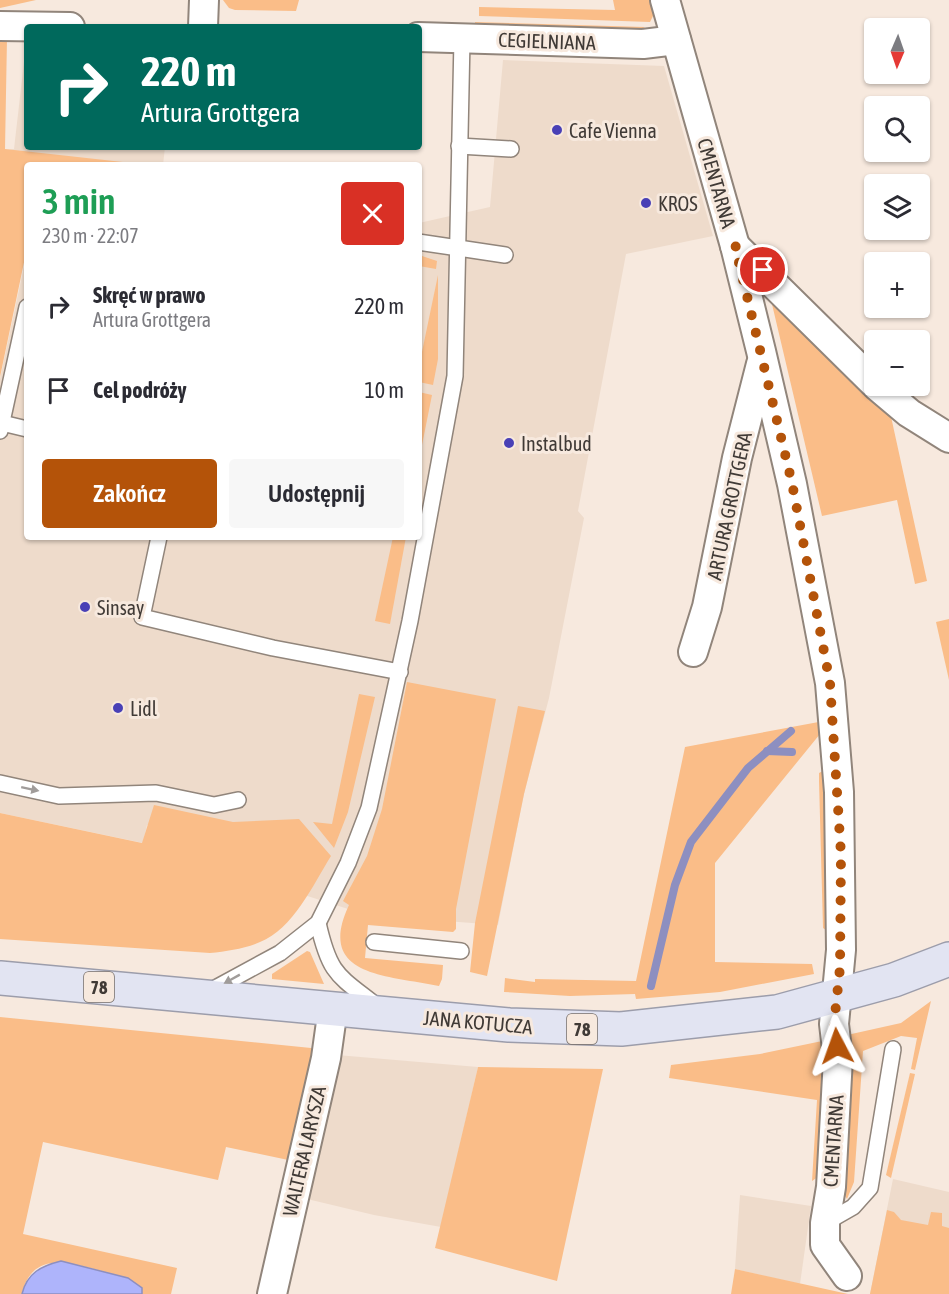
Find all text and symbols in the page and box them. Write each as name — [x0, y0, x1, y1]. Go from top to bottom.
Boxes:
north arrow — [864, 18, 930, 84]
map controls — [864, 18, 930, 396]
street label: CEGIELNIANA — [498, 28, 596, 54]
text: 220 m — [141, 47, 236, 95]
icon: right — [42, 48, 120, 126]
button: search — [864, 96, 930, 162]
text: Artura Grottgera — [141, 97, 300, 128]
place label: Cafe Vienna — [569, 119, 657, 142]
marker: Cafe Vienna — [550, 123, 564, 137]
street label: CMENTARNA — [693, 136, 741, 231]
button: layers — [864, 174, 930, 240]
text: 3 min — [42, 180, 116, 222]
button: close — [341, 182, 404, 245]
place label: KROS — [658, 192, 698, 215]
marker: KROS — [639, 196, 653, 210]
text: 230 m · 22:07 — [42, 224, 139, 247]
pin — [737, 244, 788, 295]
button: + — [864, 252, 930, 318]
icon: arrive — [746, 253, 779, 286]
text: Skręć w prawo — [93, 282, 206, 308]
icon: right — [42, 290, 75, 323]
text: 220 m — [354, 293, 404, 319]
text: Artura Grottgera — [93, 308, 211, 331]
button: − — [864, 330, 930, 396]
icon: arrive — [42, 374, 75, 407]
text: Cel podróży — [93, 377, 187, 403]
text: 10 m — [364, 377, 404, 403]
street label: ARTURA GROTTGERA — [702, 430, 756, 582]
place label: Instalbud — [521, 432, 592, 455]
marker: Instalbud — [502, 436, 516, 450]
button: Zakończ — [42, 459, 217, 528]
button: Udostępnij — [229, 459, 404, 528]
place label: Sinsay — [97, 596, 144, 619]
marker: Sinsay — [78, 600, 92, 614]
place label: Lidl — [130, 697, 158, 720]
marker: Lidl — [111, 701, 125, 715]
one-way arrow — [20, 785, 39, 795]
road number: 78 — [84, 972, 114, 1002]
one-way arrow — [223, 974, 240, 984]
street label: JANA KOTUCZA — [423, 1006, 534, 1038]
road number: 78 — [567, 1014, 597, 1044]
position arrow — [805, 1014, 869, 1078]
street label: WALTERA LARYSZA — [278, 1083, 330, 1218]
street label: CMENTARNA — [818, 1094, 848, 1188]

